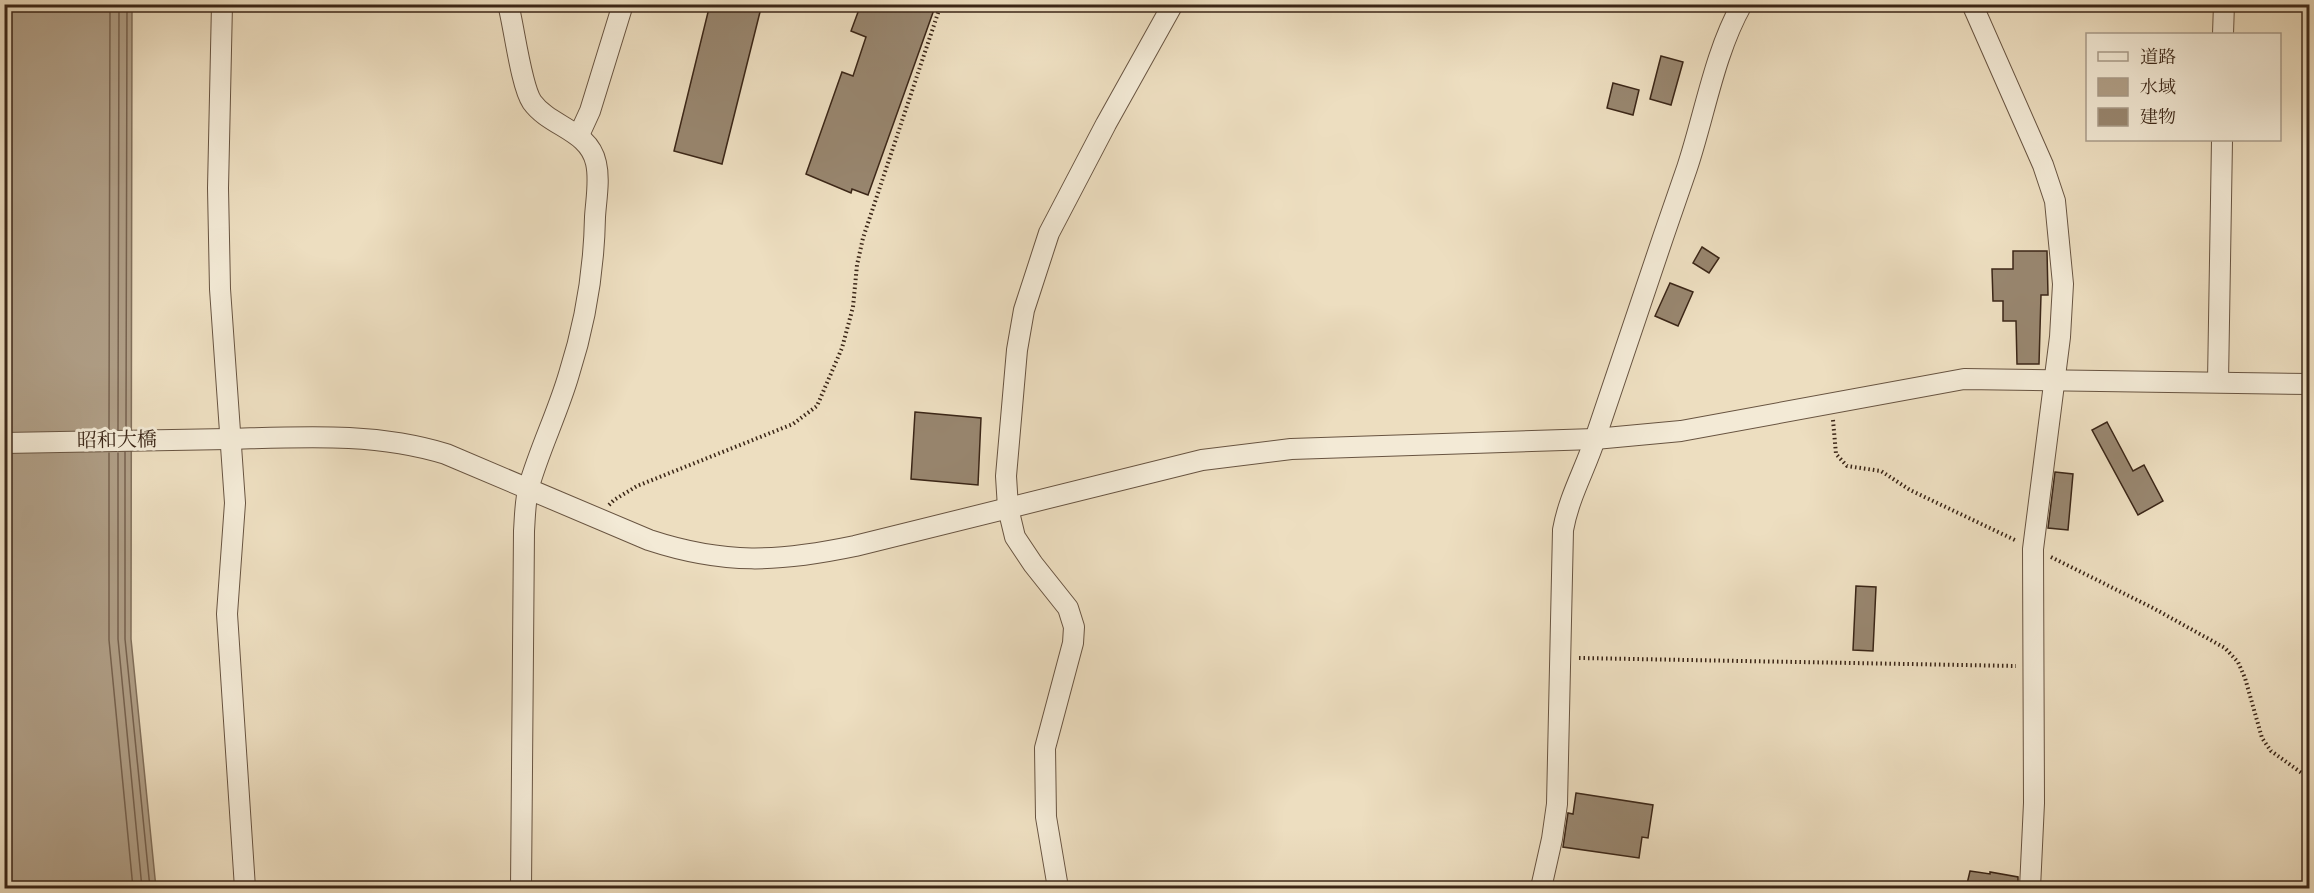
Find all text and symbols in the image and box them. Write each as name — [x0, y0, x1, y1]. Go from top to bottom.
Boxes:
legend — [2086, 33, 2281, 141]
text: 道路 — [2140, 46, 2176, 69]
text: 水域 — [2140, 76, 2176, 99]
text: 建物 — [2140, 106, 2176, 129]
street label: 昭和大橋 — [77, 428, 157, 454]

